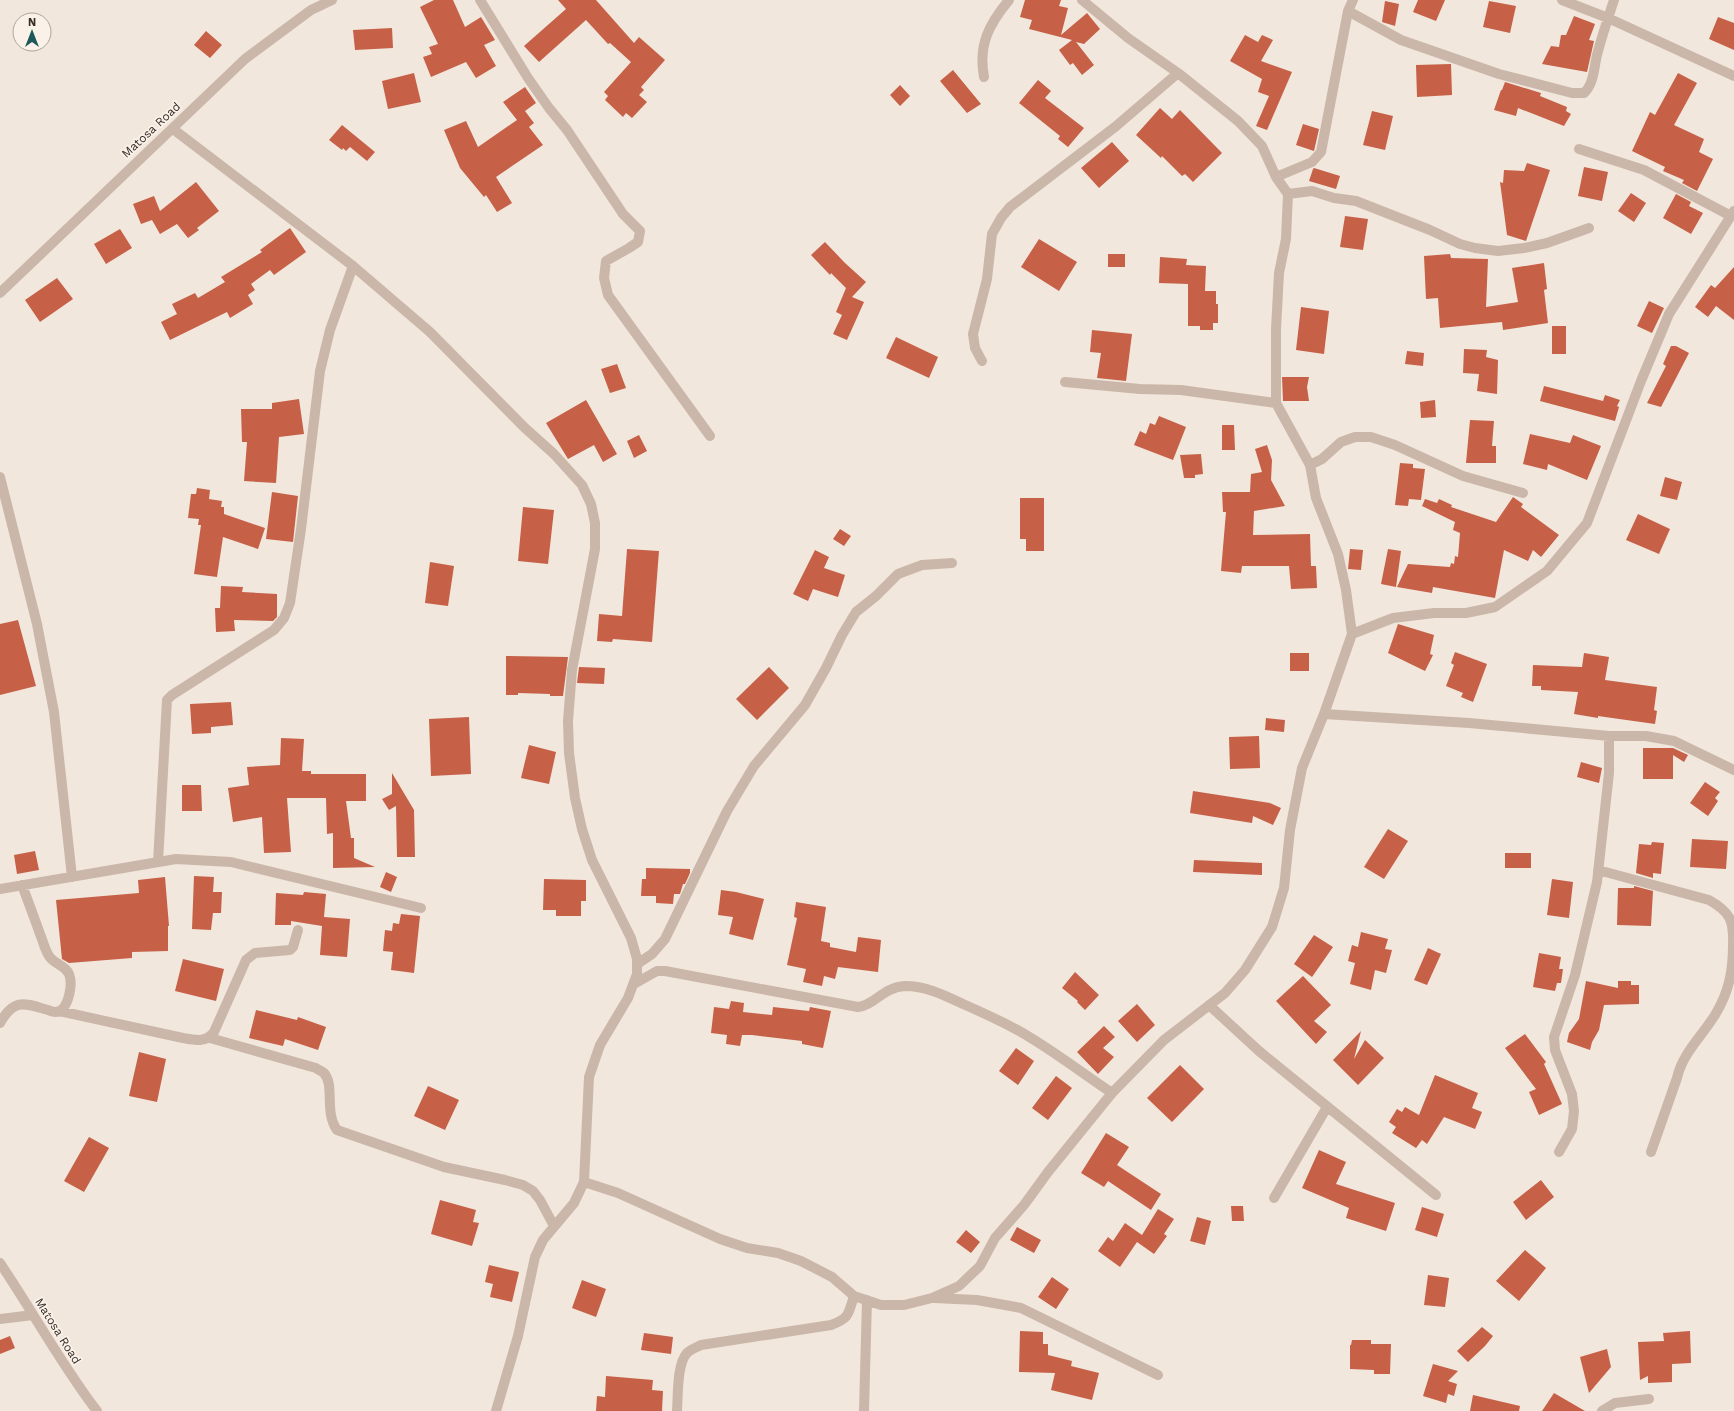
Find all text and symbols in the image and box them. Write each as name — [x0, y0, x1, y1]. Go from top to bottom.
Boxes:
north arrow — [12, 12, 52, 52]
text: N — [28, 16, 36, 29]
street label: Matosa Road — [119, 99, 183, 161]
street label: Matosa Road — [32, 1295, 84, 1367]

